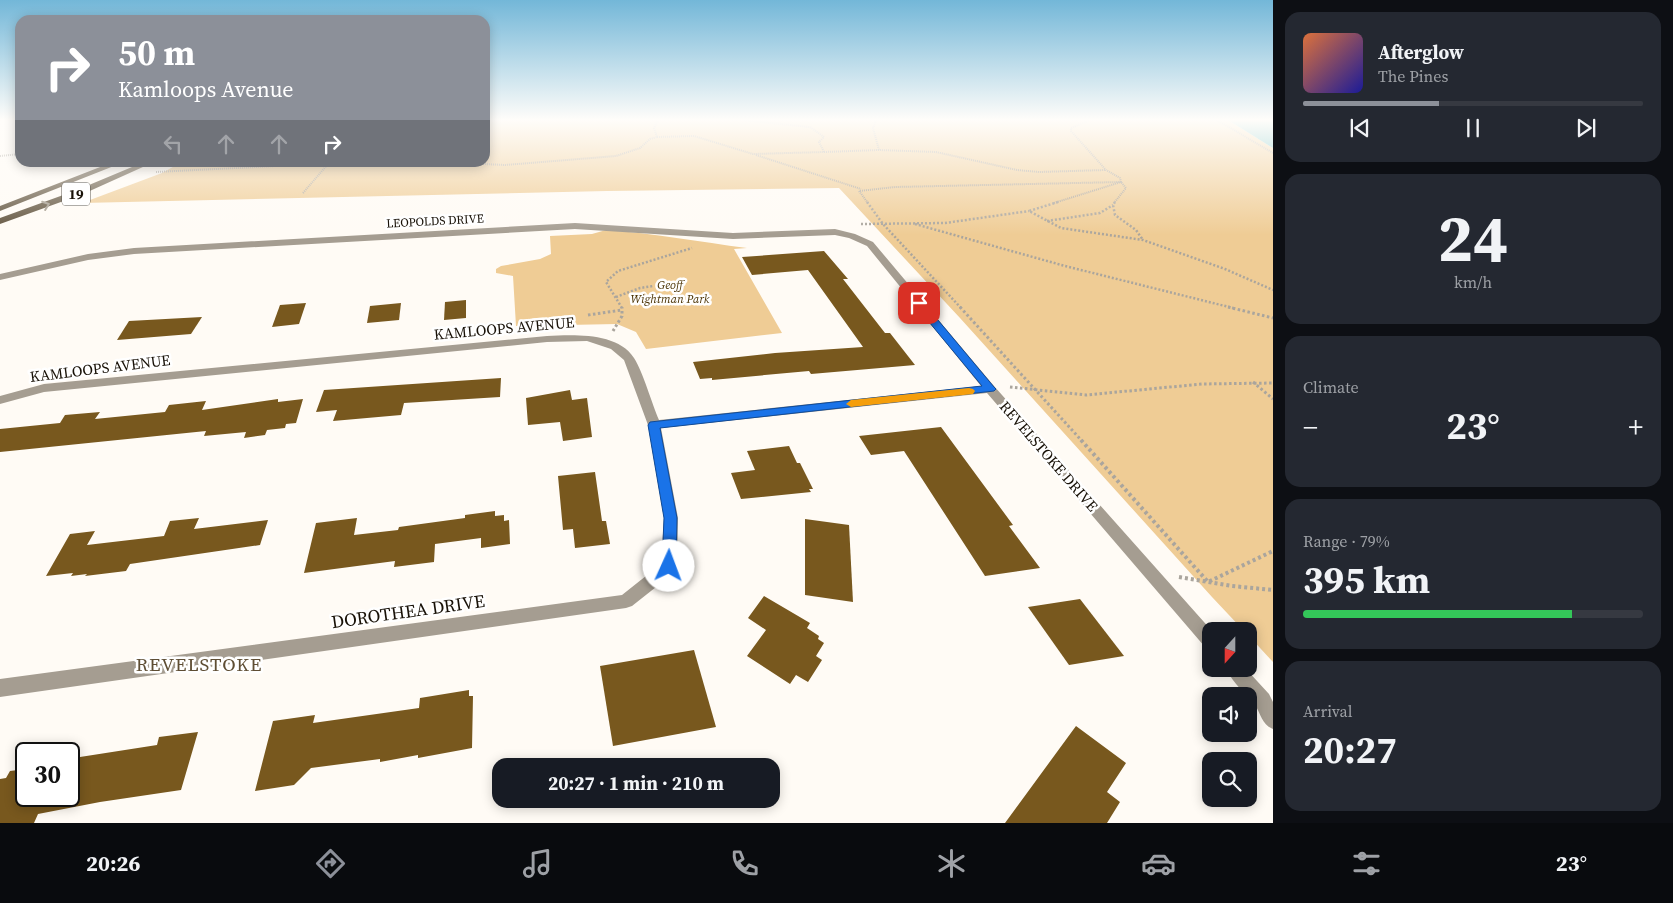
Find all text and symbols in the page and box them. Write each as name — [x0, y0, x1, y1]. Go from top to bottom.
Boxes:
text: 50 m — [118, 29, 195, 77]
icon: right — [35, 35, 100, 100]
text: Afterglow — [1378, 39, 1464, 65]
text: The Pines — [1378, 65, 1448, 87]
text: Kamloops Avenue — [118, 74, 294, 104]
icon: previous — [1346, 114, 1374, 142]
icon: pause — [1459, 114, 1487, 142]
icon: next — [1572, 114, 1600, 142]
icon: left — [159, 130, 187, 158]
icon: ahead — [212, 130, 240, 158]
icon: ahead — [265, 130, 293, 158]
icon: right — [318, 130, 346, 158]
road number: 19 — [62, 182, 90, 205]
text: 24 — [1438, 194, 1508, 283]
one-way arrow — [41, 201, 50, 211]
street label: LEOPOLDS DRIVE — [386, 210, 484, 232]
text: km/h — [1454, 271, 1492, 293]
park label: Geoff Wightman Park — [631, 277, 710, 307]
pin — [898, 282, 940, 324]
icon: arrive — [905, 289, 933, 317]
street label: KAMLOOPS AVENUE — [433, 311, 575, 345]
street label: KAMLOOPS AVENUE — [29, 349, 171, 387]
text: Climate — [1303, 376, 1359, 398]
street label: REVELSTOKE DRIVE — [995, 396, 1103, 516]
text: 23° — [1446, 400, 1500, 452]
text: − — [1303, 408, 1318, 446]
text: + — [1628, 408, 1643, 446]
text: Range · 79% — [1303, 530, 1390, 552]
position arrow — [642, 539, 694, 591]
text: 395 km — [1303, 554, 1430, 606]
street label: DOROTHEA DRIVE — [330, 588, 487, 634]
north arrow — [1202, 622, 1258, 678]
map controls — [1202, 622, 1257, 807]
district label: REVELSTOKE — [136, 651, 262, 677]
button: sound — [1202, 687, 1257, 742]
text: Arrival — [1303, 700, 1352, 722]
text: 20:27 — [1303, 724, 1397, 776]
speed limit sign: 30 — [15, 742, 80, 807]
button: search — [1202, 752, 1257, 807]
text: 20:27 · 1 min · 210 m — [548, 770, 724, 796]
icon: directions — [313, 846, 348, 881]
icon: music — [520, 846, 555, 881]
icon: phone — [727, 846, 762, 881]
icon: climate — [934, 846, 969, 881]
icon: car — [1141, 846, 1176, 881]
icon: filters — [1349, 846, 1384, 881]
text: 20:26 — [86, 848, 140, 878]
text: 23° — [1556, 848, 1587, 878]

